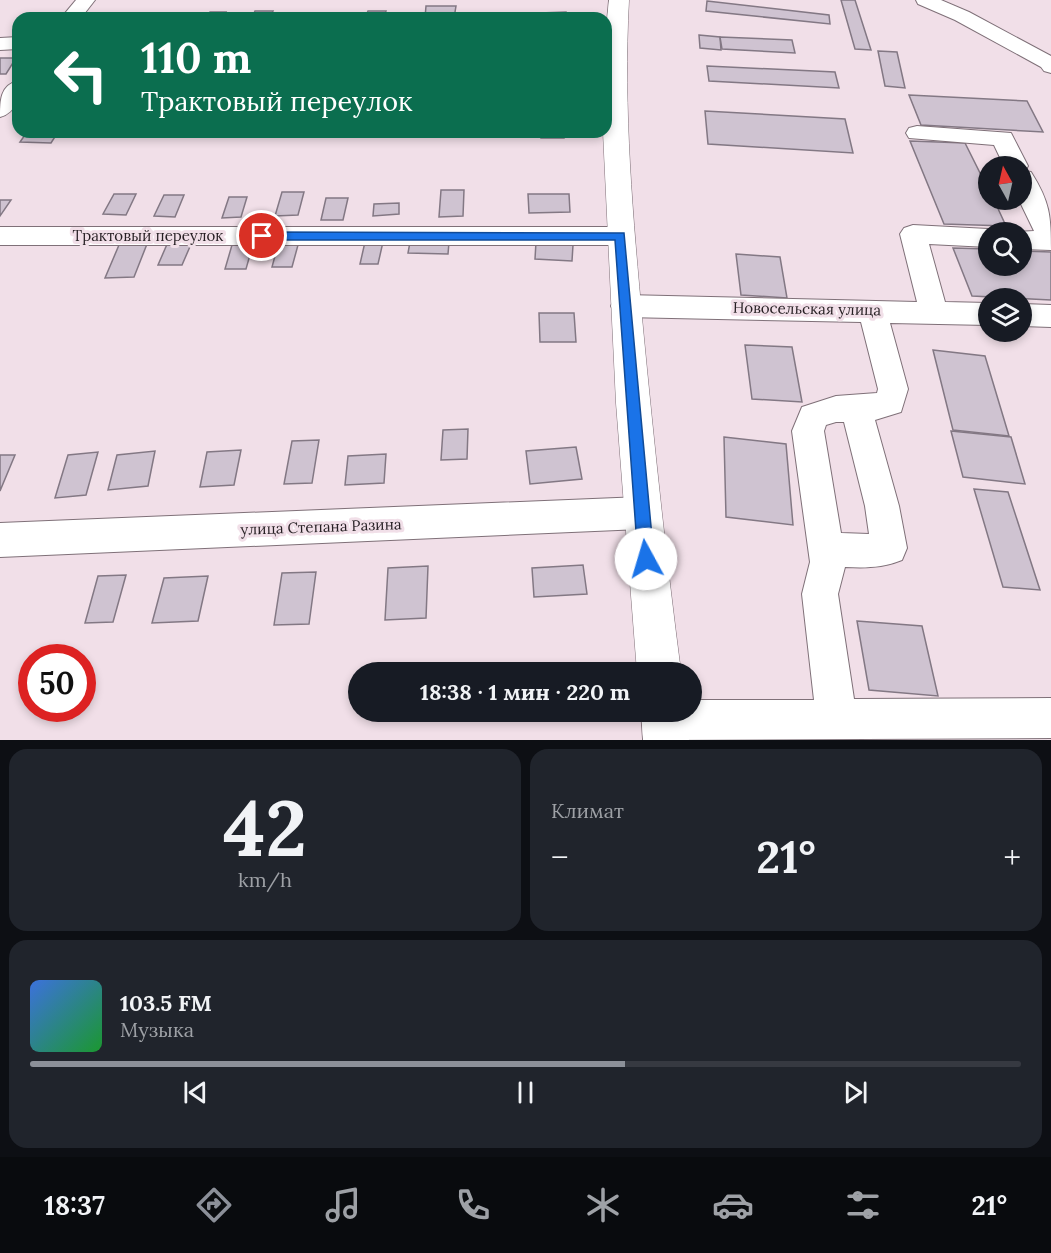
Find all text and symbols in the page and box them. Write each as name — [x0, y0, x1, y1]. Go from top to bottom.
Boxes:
text: 110 m — [141, 31, 252, 85]
icon: left — [42, 36, 120, 114]
text: Трактовый переулок — [141, 84, 413, 118]
north arrow — [978, 156, 1032, 210]
map controls — [978, 156, 1032, 342]
pin — [236, 210, 287, 261]
icon: arrive — [245, 219, 278, 252]
button: search — [978, 222, 1032, 276]
street label: Трактовый переулок — [73, 226, 223, 245]
button: layers — [978, 288, 1032, 342]
street label: Новосельская улица — [733, 298, 882, 319]
street label: улица Степана Разина — [240, 514, 402, 539]
position arrow — [614, 527, 678, 591]
speed limit sign: 50 — [18, 644, 96, 722]
text: 18:38 · 1 мин · 220 m — [420, 678, 630, 706]
text: 42 — [223, 778, 307, 877]
text: Климат — [551, 798, 624, 823]
text: 21° — [756, 828, 816, 885]
text: − — [551, 836, 569, 878]
text: + — [1003, 836, 1021, 878]
text: km/h — [238, 867, 292, 892]
text: 103.5 FM — [120, 989, 212, 1017]
text: Музыка — [120, 1017, 194, 1042]
icon: previous — [179, 1076, 212, 1109]
icon: pause — [509, 1076, 542, 1109]
icon: next — [839, 1076, 872, 1109]
icon: directions — [193, 1184, 235, 1226]
icon: music — [322, 1184, 364, 1226]
icon: phone — [452, 1184, 494, 1226]
icon: climate — [582, 1184, 624, 1226]
icon: car — [712, 1184, 754, 1226]
icon: filters — [842, 1184, 884, 1226]
text: 18:37 — [44, 1188, 105, 1222]
text: 21° — [971, 1188, 1007, 1222]

